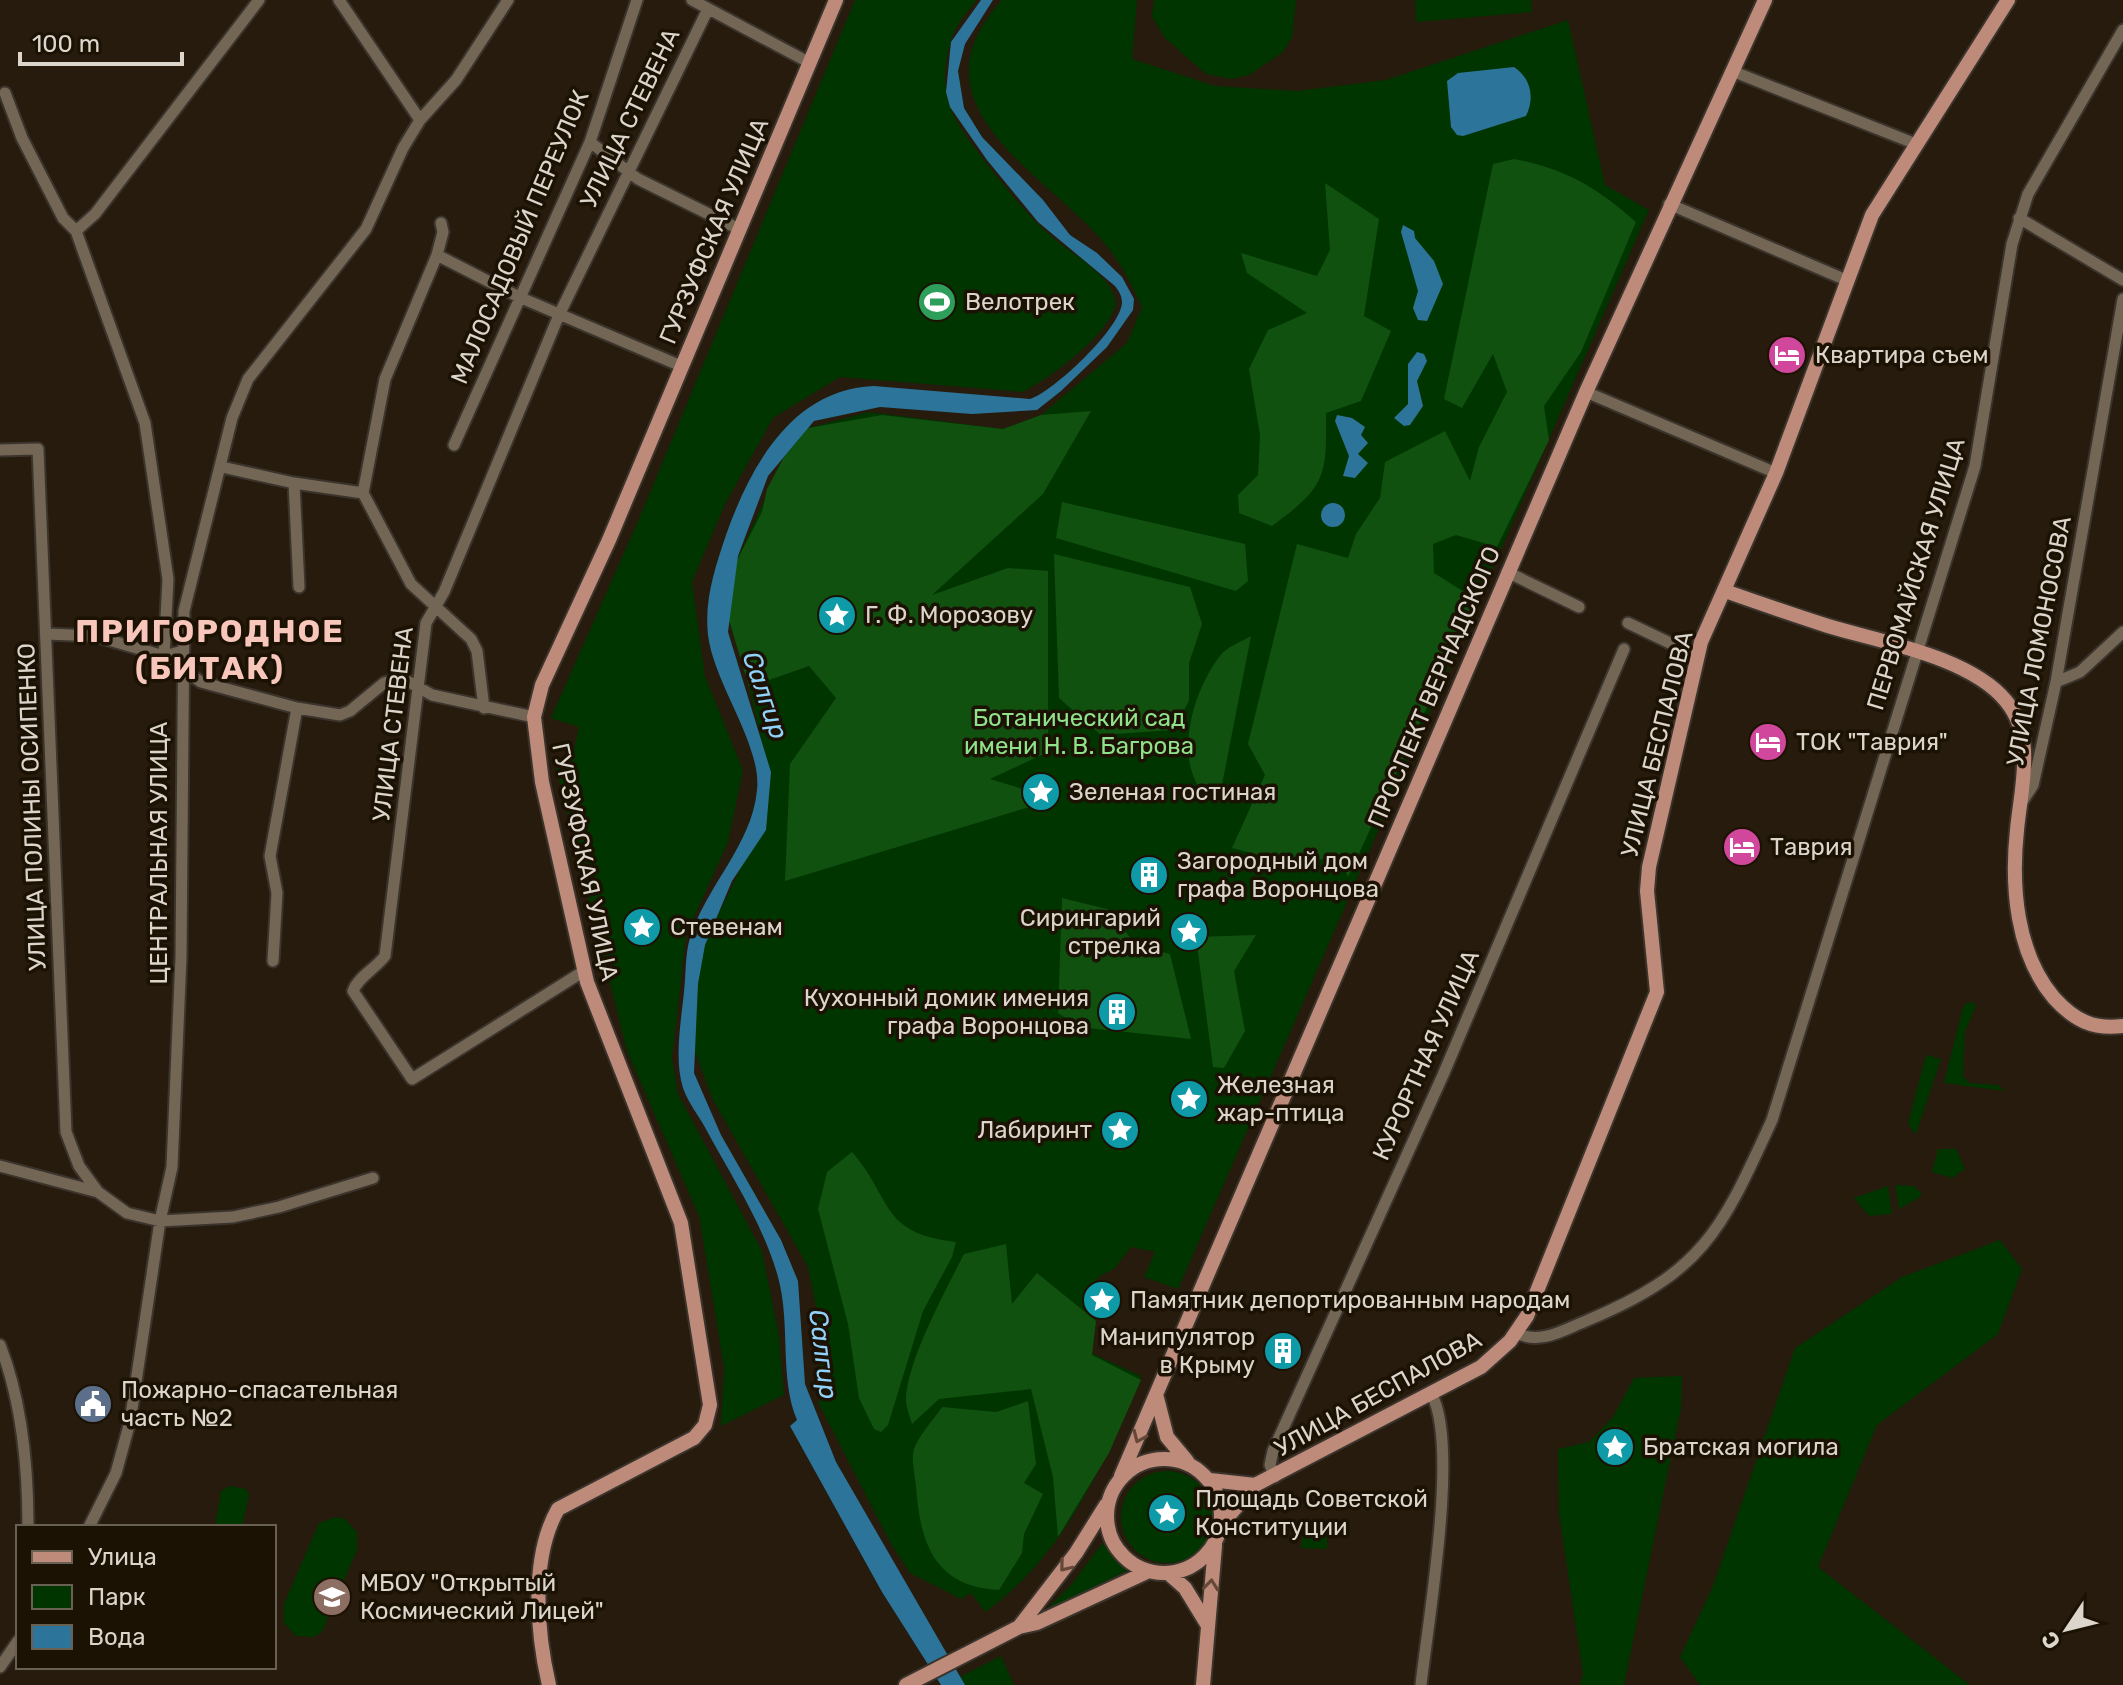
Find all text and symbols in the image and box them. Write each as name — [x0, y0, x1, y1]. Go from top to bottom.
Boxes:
scale bar — [20, 16, 182, 66]
street label: УЛИЦА СТЕВЕНА — [574, 24, 686, 212]
text: 100 m — [32, 30, 100, 58]
street label: МАЛОСАДОВЫЙ ПЕРЕУЛОК — [445, 86, 595, 388]
street label: ГУРЗУФСКАЯ УЛИЦА — [654, 114, 774, 348]
sports icon: Велотрек — [916, 281, 958, 323]
place label: Велотрек — [965, 288, 1075, 316]
hotel icon: Квартира съем — [1766, 334, 1808, 376]
place label: Квартира съем — [1815, 341, 1989, 369]
street label: ПЕРВОМАЙСКАЯ УЛИЦА — [1861, 434, 1971, 714]
street label: УЛИЦА ЛОМОНОСОВА — [2001, 514, 2077, 768]
street label: ПРОСПЕКТ ВЕРНАДСКОГО — [1362, 542, 1506, 832]
place icon: Г. Ф. Морозову — [816, 594, 858, 636]
place label: Г. Ф. Морозову — [865, 601, 1033, 629]
district label: ПРИГОРОДНОЕ (БИТАК) — [75, 612, 345, 687]
street label: УЛИЦА СТЕВЕНА — [367, 625, 419, 823]
street label: УЛИЦА БЕСПАЛОВА — [1615, 628, 1699, 860]
street label: УЛИЦА ПОЛИНЫ ОСИПЕНКО — [12, 643, 52, 971]
water label: Салгир — [736, 647, 794, 743]
park label: Ботанический сад имени Н. В. Багрова — [964, 704, 1194, 760]
hotel icon: ТОК "Таврия" — [1747, 721, 1789, 763]
street label: ЦЕНТРАЛЬНАЯ УЛИЦА — [145, 722, 173, 984]
place label: ТОК "Таврия" — [1796, 728, 1948, 756]
street label: ГУРЗУФСКАЯ УЛИЦА — [546, 740, 624, 984]
place icon: Зеленая гостиная — [1020, 771, 1062, 813]
place label: Зеленая гостиная — [1069, 778, 1276, 806]
hotel icon: Таврия — [1721, 826, 1763, 868]
place label: Таврия — [1770, 833, 1853, 861]
place label: Загородный дом графа Воронцова — [1177, 847, 1379, 903]
building icon: Загородный дом графа Воронцова — [1128, 854, 1170, 896]
place label: Сирингарий стрелка — [1020, 904, 1161, 960]
place icon: Стевенам — [621, 906, 663, 948]
place icon: Сирингарий стрелка — [1168, 911, 1210, 953]
place label: Стевенам — [670, 913, 783, 941]
street label: КУРОРТНАЯ УЛИЦА — [1367, 946, 1485, 1164]
place label: Кухонный домик имения графа Воронцова — [804, 984, 1089, 1040]
building icon: Кухонный домик имения графа Воронцова — [1096, 991, 1138, 1033]
place label: Железная жар-птица — [1217, 1071, 1345, 1127]
place icon: Железная жар-птица — [1168, 1078, 1210, 1120]
place icon: Лабиринт — [1099, 1109, 1141, 1151]
place label: Лабиринт — [977, 1116, 1092, 1144]
place icon: Памятник депортированным народам — [1081, 1279, 1123, 1321]
place label: Памятник депортированным народам — [1130, 1286, 1570, 1314]
water label: Салгир — [802, 1307, 844, 1401]
place label: Манипулятор в Крыму — [1099, 1323, 1255, 1379]
street label: УЛИЦА БЕСПАЛОВА — [1270, 1326, 1486, 1462]
building icon: Манипулятор в Крыму — [1262, 1330, 1304, 1372]
place label: Пожарно-спасательная часть №2 — [121, 1376, 398, 1432]
public building icon: Пожарно-спасательная часть №2 — [72, 1383, 114, 1425]
place icon: Братская могила — [1594, 1426, 1636, 1468]
one-way arrow — [1133, 1429, 1149, 1443]
place label: Братская могила — [1643, 1433, 1839, 1461]
place label: Площадь Советской Конституции — [1195, 1485, 1428, 1541]
place icon: Площадь Советской Конституции — [1146, 1492, 1188, 1534]
legend — [16, 1525, 276, 1669]
text: Улица — [88, 1543, 157, 1571]
one-way arrow — [1061, 1557, 1075, 1572]
place label: МБОУ "Открытый Космический Лицей" — [360, 1569, 604, 1625]
school or university icon: МБОУ "Открытый Космический Лицей" — [311, 1576, 353, 1618]
one-way arrow — [1203, 1578, 1220, 1591]
text: Парк — [88, 1583, 146, 1611]
north arrow — [2027, 1589, 2107, 1669]
text: Вода — [88, 1623, 145, 1651]
text: С — [2036, 1626, 2067, 1654]

